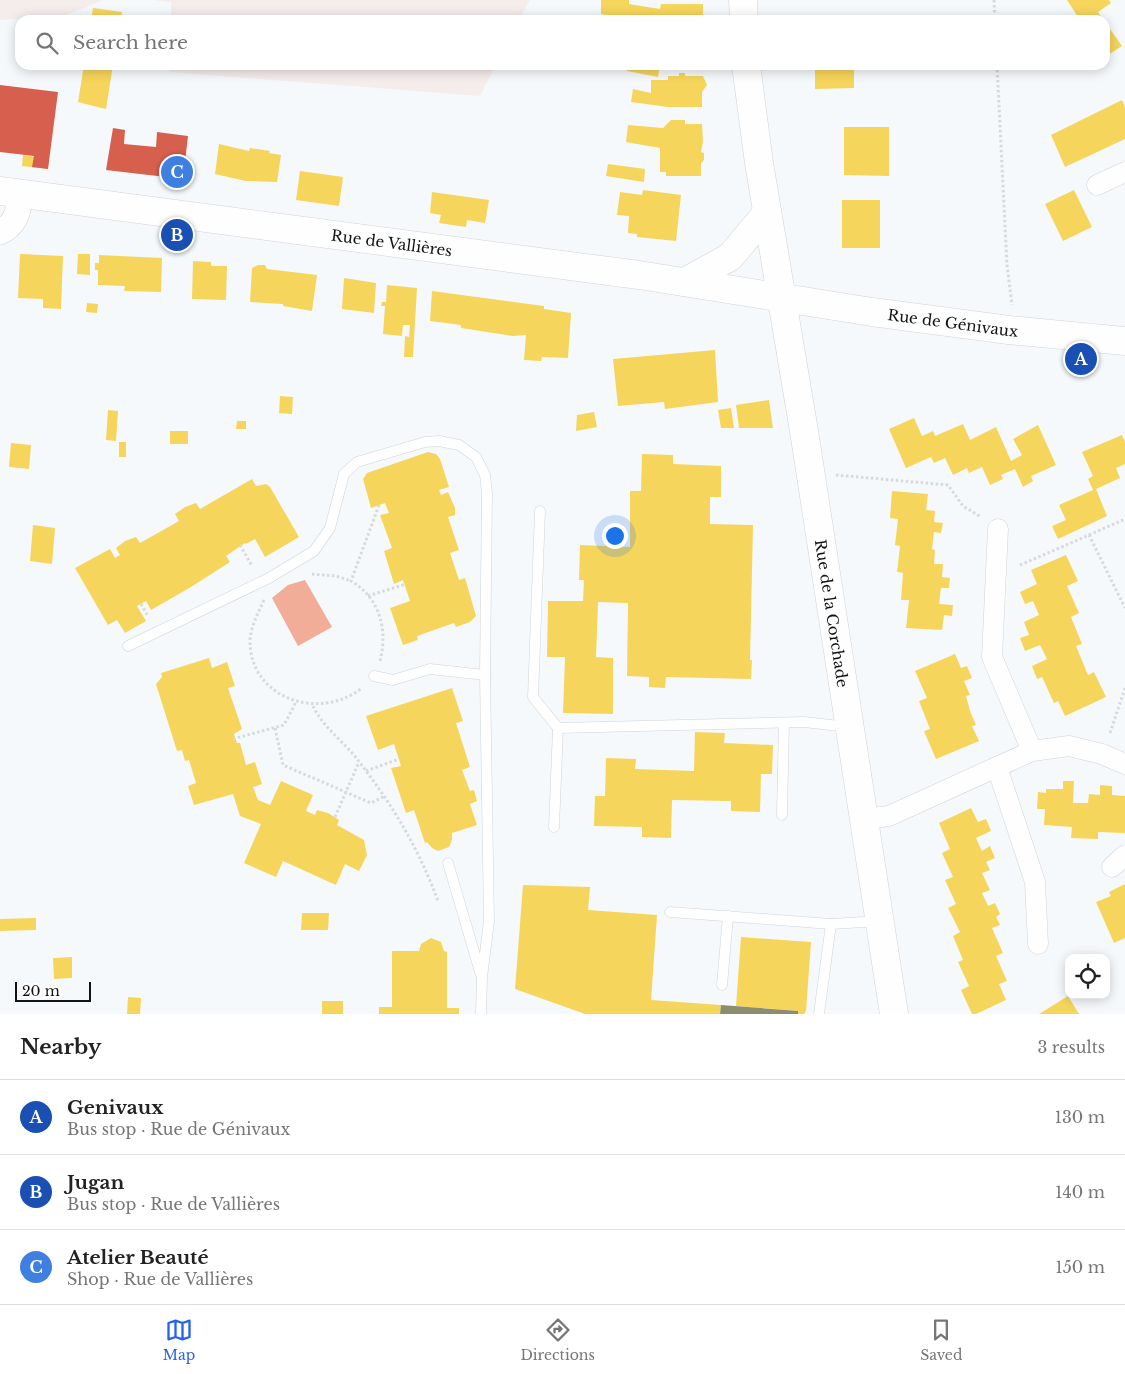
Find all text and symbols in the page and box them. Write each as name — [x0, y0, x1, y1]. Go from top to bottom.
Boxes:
search box — [15, 15, 1110, 70]
icon: search — [33, 29, 61, 57]
text: Search here — [73, 31, 188, 54]
pin: C — [161, 153, 193, 191]
pin: B — [161, 216, 193, 254]
street label: Rue de Vallières — [330, 225, 453, 260]
street label: Rue de Génivaux — [886, 305, 1019, 340]
pin: A — [1065, 340, 1097, 378]
your location — [602, 523, 628, 549]
street label: Rue de la Corchade — [811, 538, 853, 689]
map controls — [1065, 954, 1110, 999]
button: locate — [1065, 954, 1110, 999]
scale bar — [15, 979, 91, 1002]
text: 20 m — [22, 982, 60, 1000]
text: Nearby — [20, 1034, 101, 1060]
text: 3 results — [1037, 1037, 1105, 1057]
text: Genivaux — [67, 1096, 164, 1119]
text: A — [30, 1107, 42, 1127]
text: 130 m — [1055, 1107, 1105, 1127]
text: Bus stop · Rue de Génivaux — [67, 1119, 290, 1139]
text: Jugan — [67, 1171, 124, 1194]
text: B — [30, 1182, 42, 1202]
text: 140 m — [1055, 1182, 1105, 1202]
text: Bus stop · Rue de Vallières — [67, 1194, 280, 1214]
text: Atelier Beauté — [67, 1246, 209, 1269]
text: C — [29, 1257, 43, 1277]
text: 150 m — [1056, 1257, 1105, 1277]
text: Shop · Rue de Vallières — [67, 1269, 253, 1289]
tab: Map — [163, 1316, 195, 1364]
tab: Directions — [520, 1316, 595, 1364]
tab: Saved — [920, 1316, 962, 1364]

